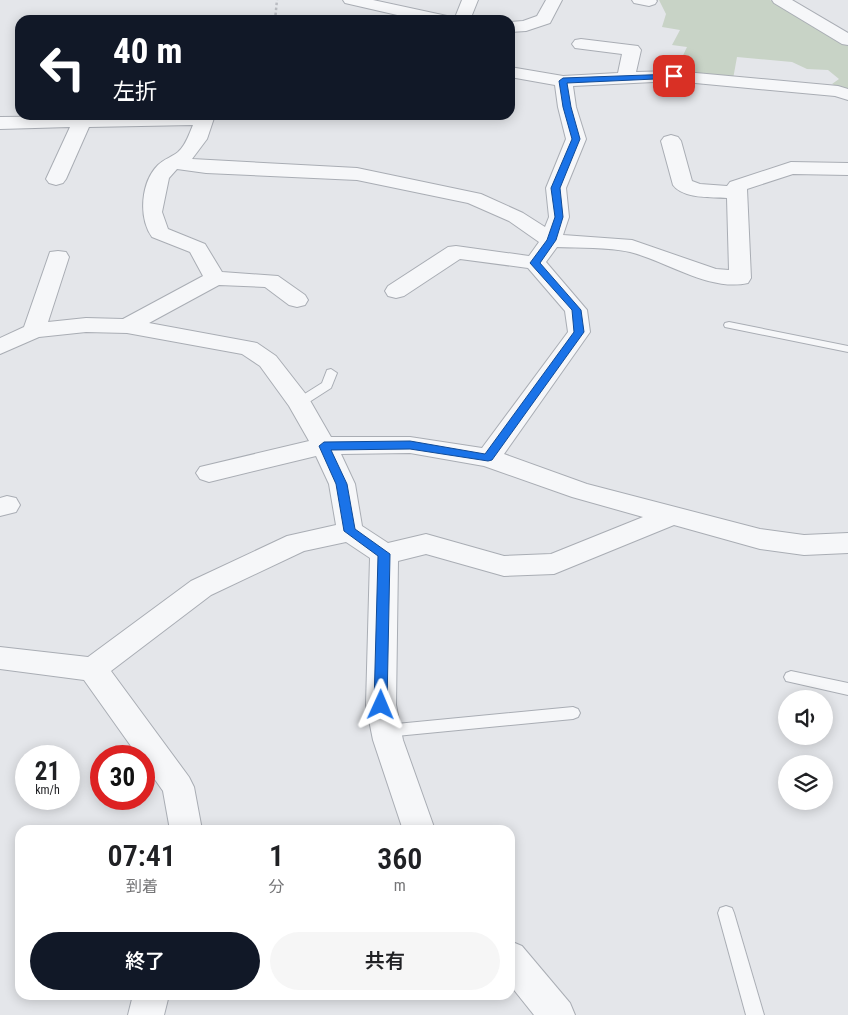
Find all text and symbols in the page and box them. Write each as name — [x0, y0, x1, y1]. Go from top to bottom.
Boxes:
text: 40 m — [113, 31, 182, 72]
icon: left — [30, 35, 95, 100]
pin — [653, 55, 695, 97]
icon: arrive — [660, 62, 688, 90]
text: 左折 — [113, 79, 157, 104]
position arrow — [354, 678, 406, 730]
map controls — [778, 690, 833, 810]
button: sound — [778, 690, 833, 745]
speed limit sign: 30 — [90, 745, 155, 810]
button: layers — [778, 755, 833, 810]
text: 21 — [35, 757, 60, 786]
text: km/h — [35, 783, 60, 797]
text: 07:41 — [108, 838, 176, 873]
text: 1 — [269, 838, 284, 873]
text: 360 — [377, 841, 422, 876]
text: m — [394, 876, 406, 895]
text: 到着 — [126, 877, 158, 896]
text: 分 — [269, 877, 285, 896]
button: 終了 — [30, 932, 260, 990]
button: 共有 — [270, 932, 500, 990]

